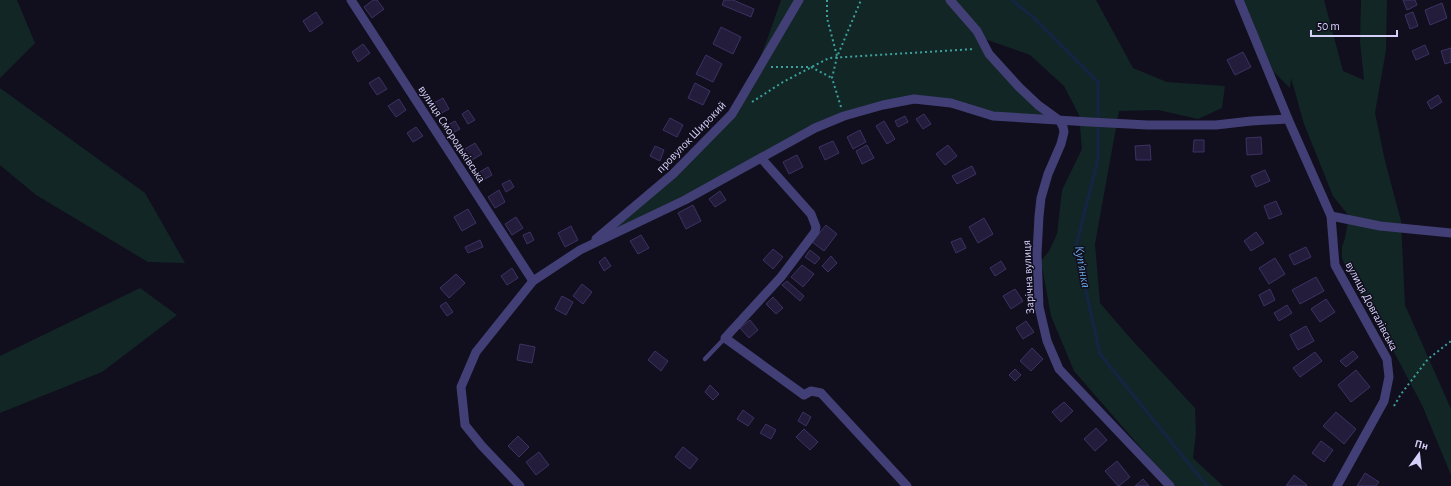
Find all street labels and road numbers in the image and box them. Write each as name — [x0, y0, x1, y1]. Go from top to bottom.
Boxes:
street label: вулиця Смородьківська — [415, 83, 488, 186]
street label: провулок Широкий — [654, 99, 729, 176]
street label: Зарічна вулиця — [1020, 240, 1037, 314]
street label: вулиця Довгалівська — [1343, 259, 1401, 353]

